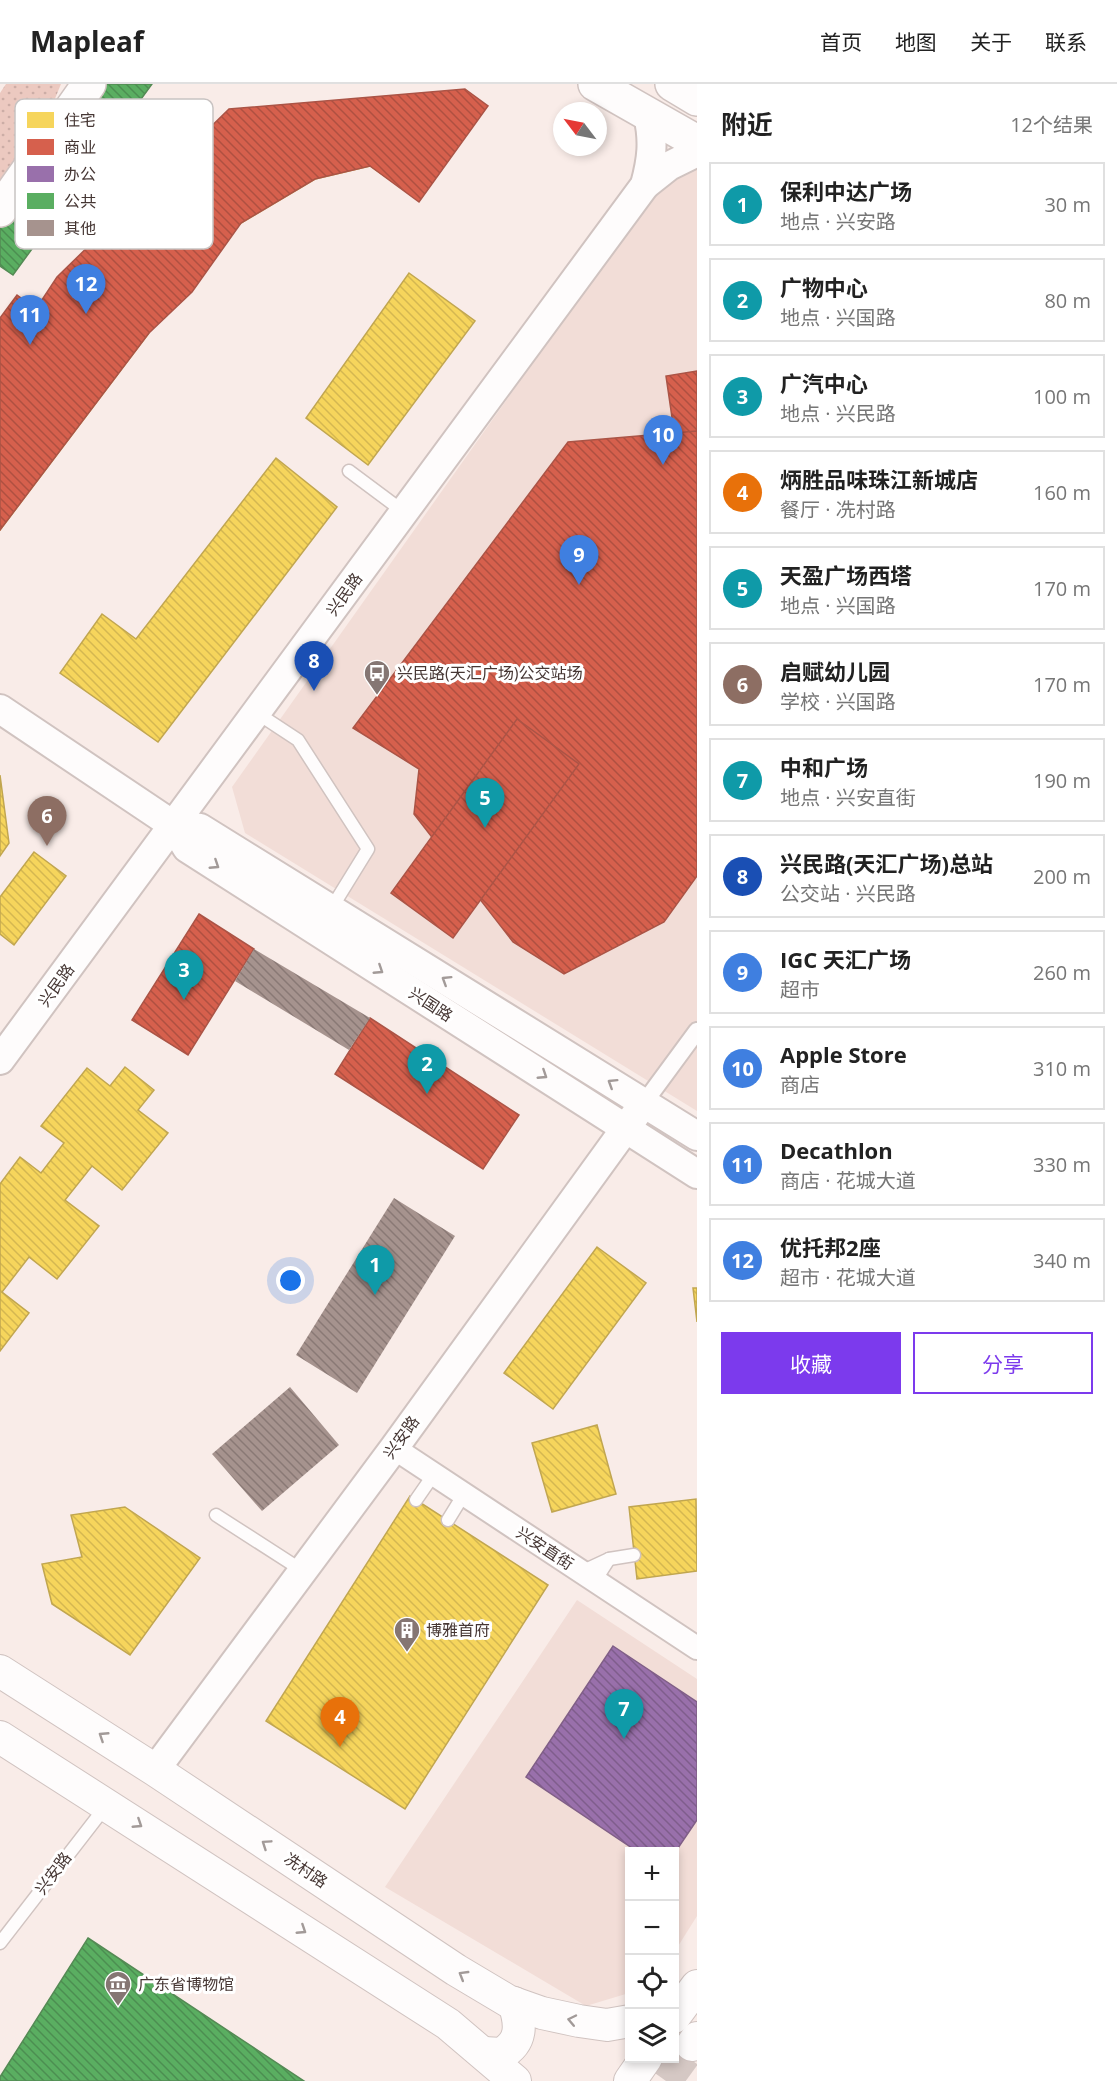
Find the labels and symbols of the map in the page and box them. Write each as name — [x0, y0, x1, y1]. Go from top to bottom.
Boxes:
legend — [15, 99, 213, 249]
north arrow — [553, 102, 607, 156]
text: 住宅 — [64, 109, 96, 131]
text: 商业 — [64, 136, 96, 158]
text: 办公 — [64, 163, 96, 185]
text: 公共 — [64, 190, 96, 212]
text: 其他 — [64, 217, 96, 239]
pin: 12 — [66, 264, 106, 314]
pin: 11 — [10, 296, 50, 345]
pin: 10 — [644, 416, 682, 465]
pin: 9 — [560, 536, 598, 585]
street label: 兴民路 — [321, 568, 367, 620]
pin: 8 — [294, 642, 334, 691]
bus stop icon: 兴民路(天汇广场)公交站场 — [362, 658, 392, 696]
place label: 兴民路(天汇广场)公交站场 — [397, 662, 582, 684]
pin: 5 — [466, 778, 504, 828]
pin: 6 — [28, 796, 66, 846]
one-way arrow — [208, 858, 219, 869]
pin: 3 — [164, 950, 204, 1000]
street label: 兴民路 — [33, 959, 79, 1011]
one-way arrow — [372, 963, 383, 974]
one-way arrow — [442, 976, 452, 988]
street label: 兴国路 — [405, 982, 457, 1026]
pin: 2 — [408, 1044, 446, 1094]
one-way arrow — [536, 1068, 547, 1079]
one-way arrow — [607, 1079, 618, 1090]
pin: 1 — [356, 1246, 394, 1295]
your location — [276, 1266, 305, 1295]
street label: 兴安路 — [378, 1411, 424, 1463]
street label: 兴安直街 — [512, 1521, 578, 1575]
building icon: 博雅首府 — [392, 1615, 422, 1653]
place label: 博雅首府 — [426, 1619, 490, 1641]
pin: 7 — [604, 1690, 644, 1739]
pin: 4 — [320, 1698, 360, 1747]
one-way arrow — [99, 1732, 109, 1744]
one-way arrow — [132, 1816, 143, 1827]
one-way arrow — [262, 1839, 272, 1851]
street label: 兴安路 — [30, 1847, 76, 1899]
street label: 冼村路 — [280, 1847, 332, 1893]
one-way arrow — [296, 1922, 306, 1934]
museum icon: 广东省博物馆 — [103, 1969, 133, 2007]
one-way arrow — [459, 1970, 469, 1982]
place label: 广东省博物馆 — [138, 1973, 234, 1995]
one-way arrow — [567, 2014, 577, 2027]

